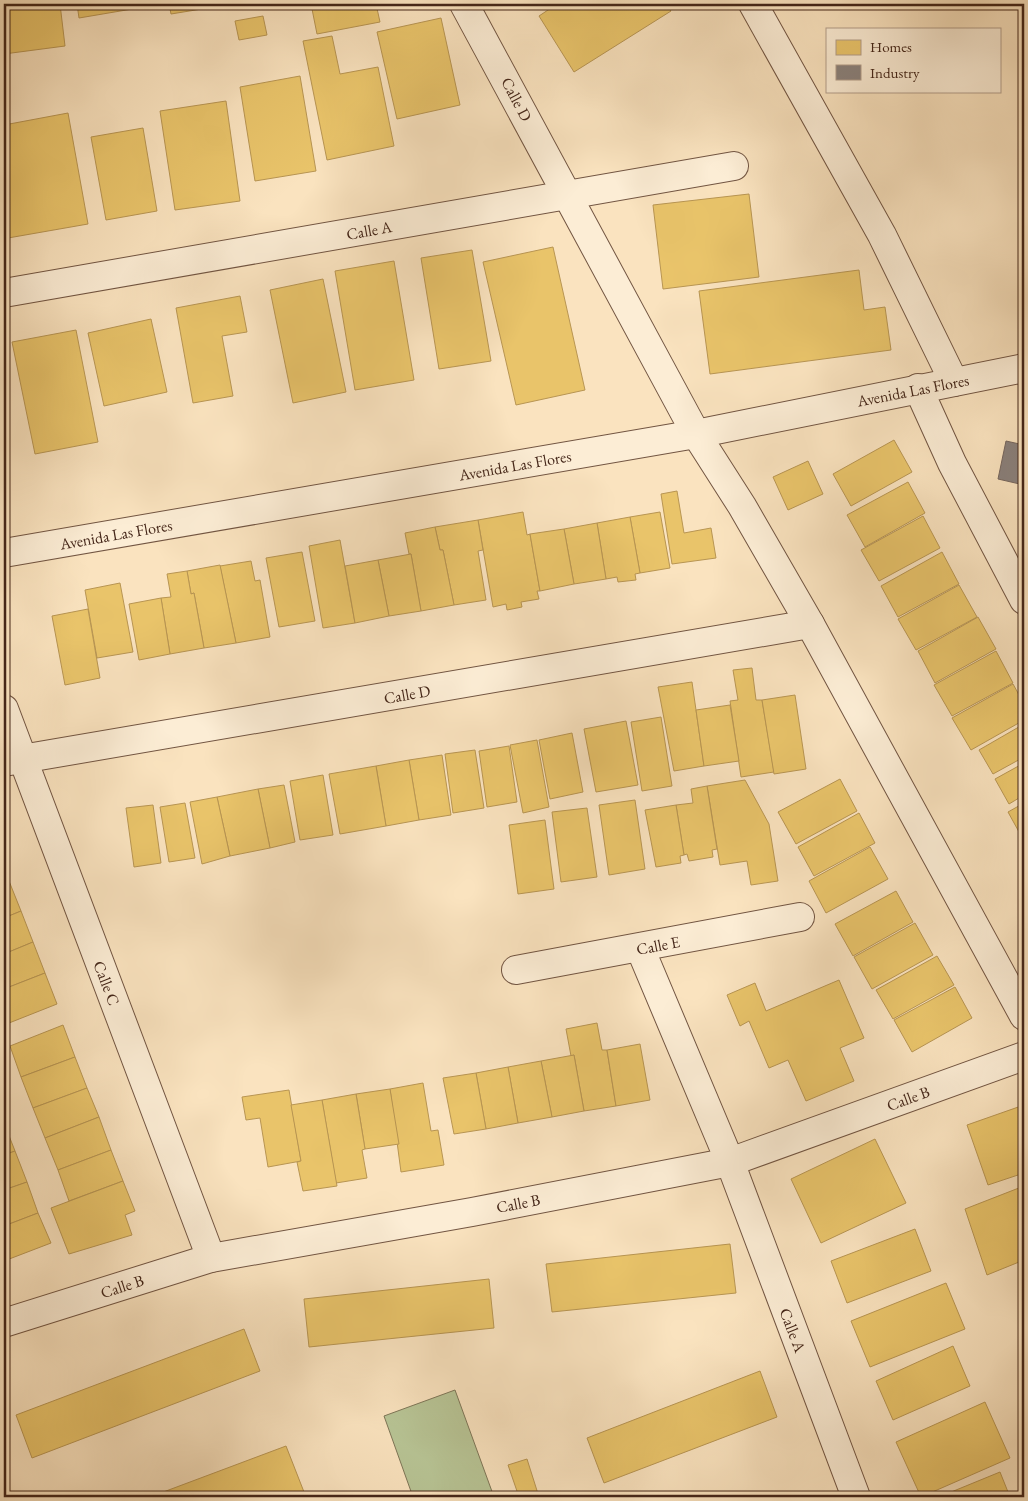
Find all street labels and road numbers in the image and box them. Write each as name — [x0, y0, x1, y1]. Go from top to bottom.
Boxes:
street label: Calle D — [496, 74, 537, 125]
street label: Calle A — [345, 216, 394, 245]
street label: Avenida Las Flores — [854, 369, 971, 412]
street label: Avenida Las Flores — [456, 445, 573, 486]
street label: Avenida Las Flores — [57, 514, 174, 555]
street label: Calle D — [382, 680, 432, 709]
street label: Calle E — [635, 931, 682, 960]
street label: Calle C — [88, 958, 125, 1009]
street label: Calle B — [884, 1081, 933, 1116]
street label: Calle B — [494, 1189, 542, 1218]
street label: Calle B — [98, 1270, 146, 1303]
street label: Calle A — [774, 1305, 811, 1356]

